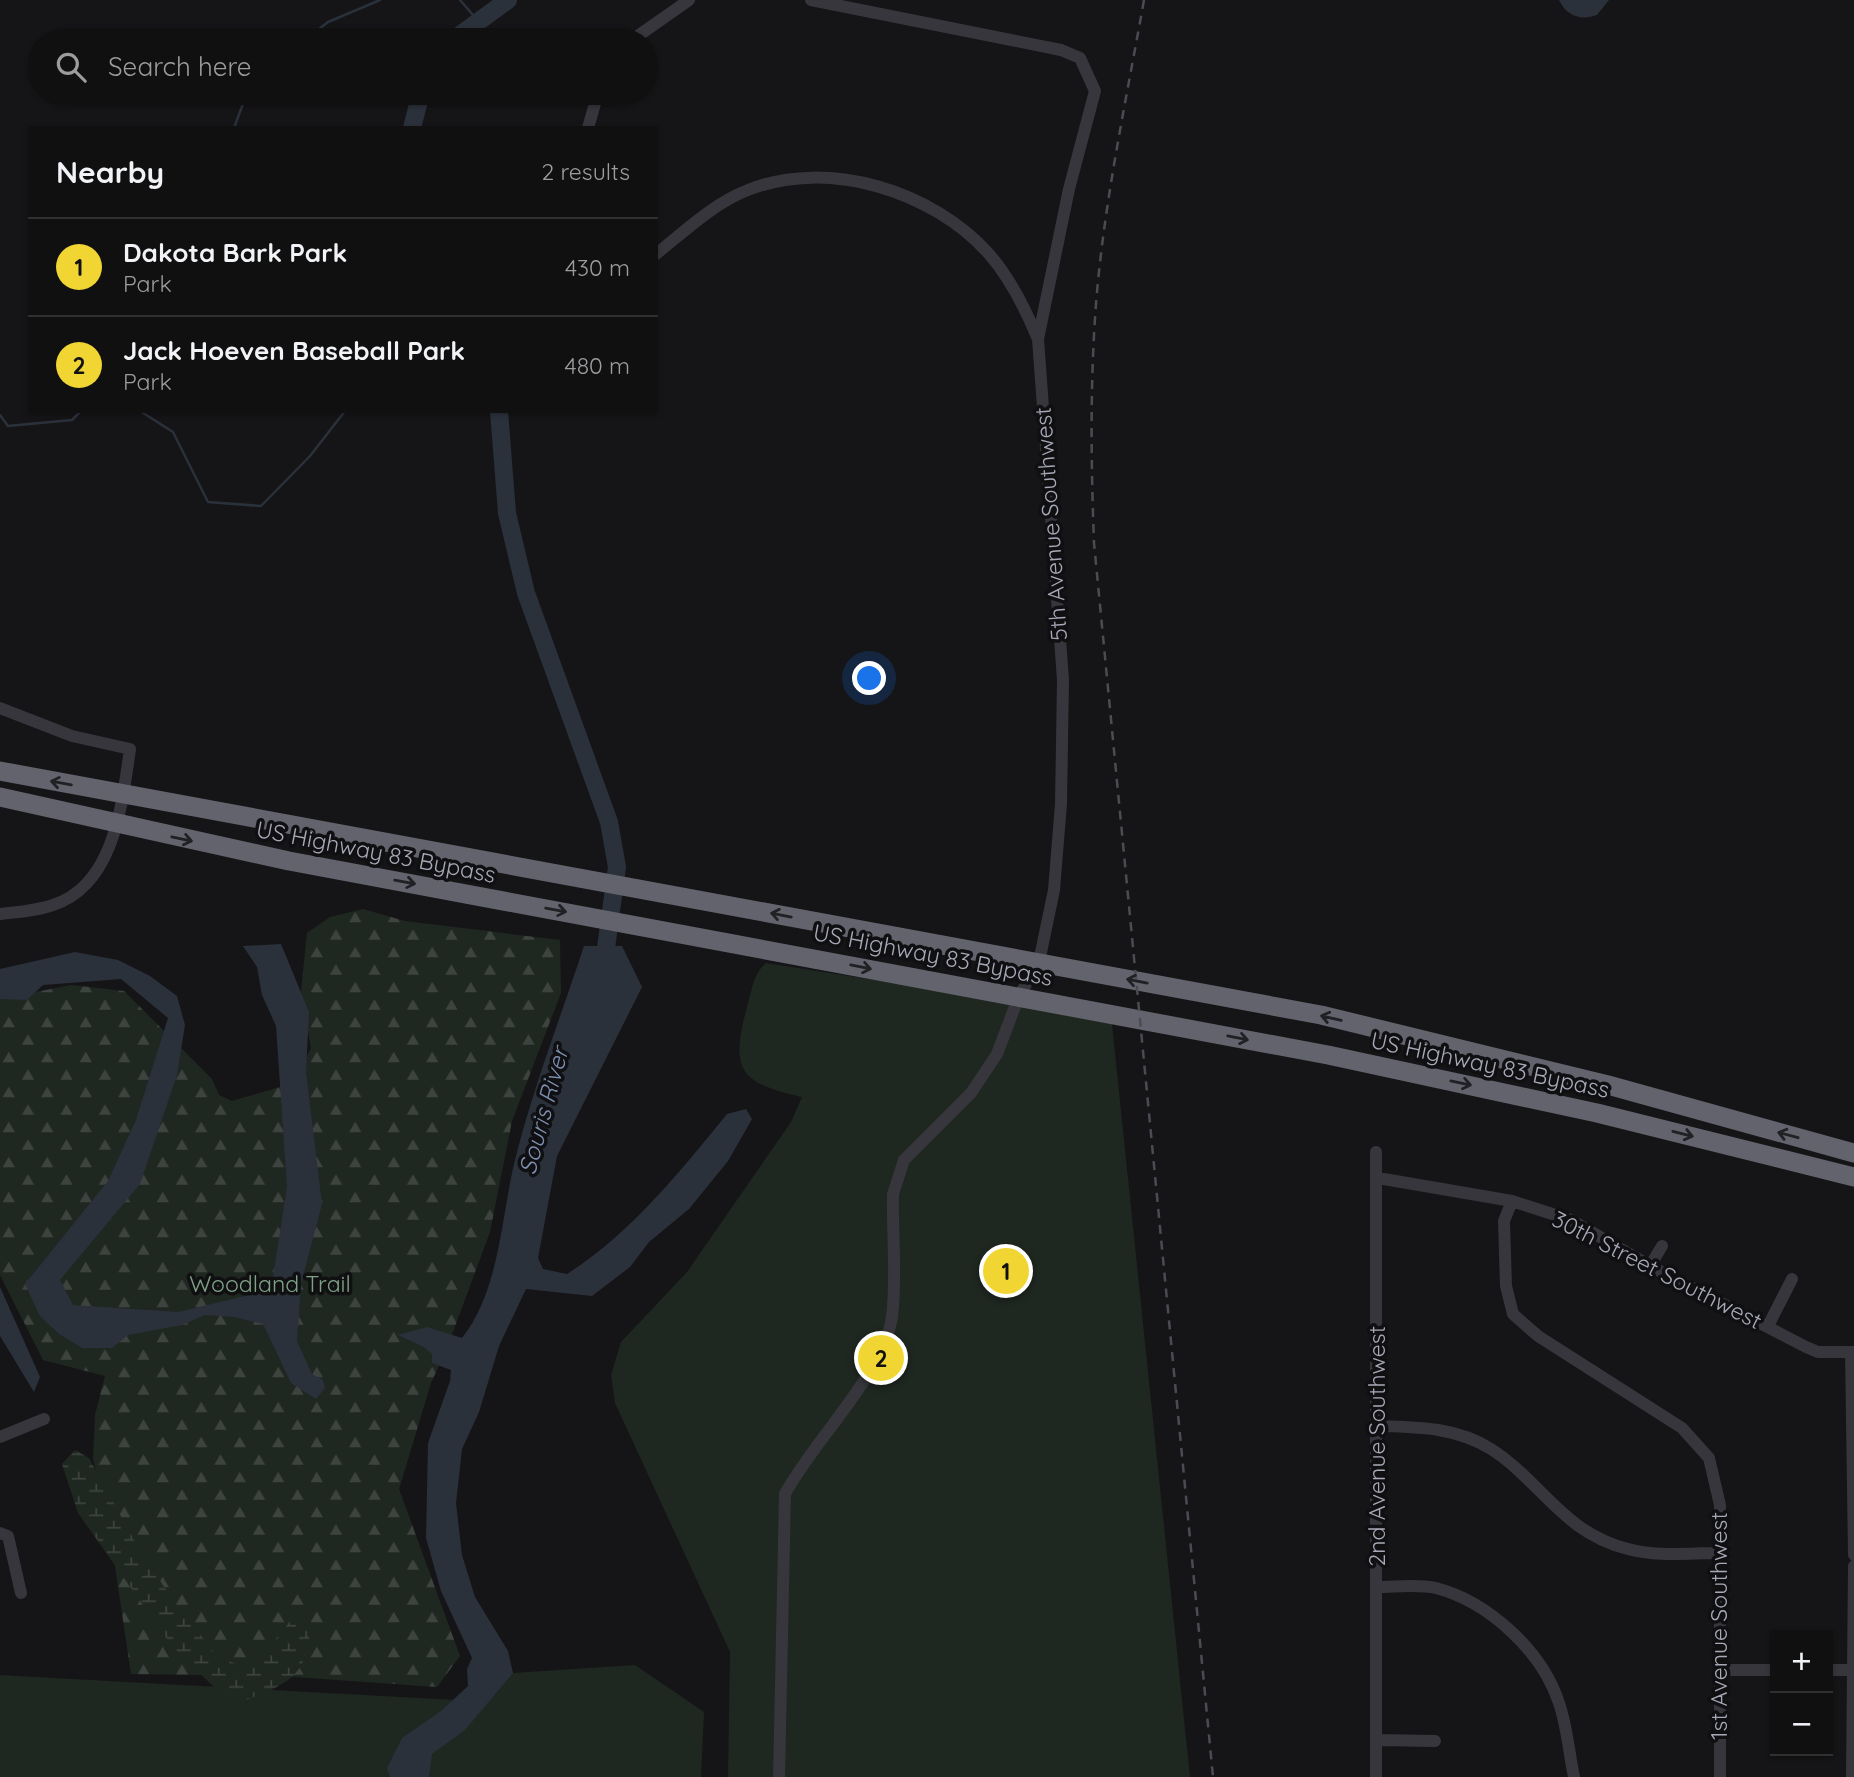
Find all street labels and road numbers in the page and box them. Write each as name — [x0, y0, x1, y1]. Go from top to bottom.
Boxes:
street label: 5th Avenue Southwest — [1028, 406, 1073, 642]
street label: US Highway 83 Bypass — [254, 814, 498, 889]
street label: US Highway 83 Bypass — [811, 917, 1055, 992]
street label: US Highway 83 Bypass — [1368, 1025, 1612, 1104]
street label: 30th Street Southwest — [1547, 1204, 1767, 1335]
street label: 2nd Avenue Southwest — [1362, 1325, 1391, 1566]
street label: 1st Avenue Southwest — [1704, 1512, 1733, 1740]

